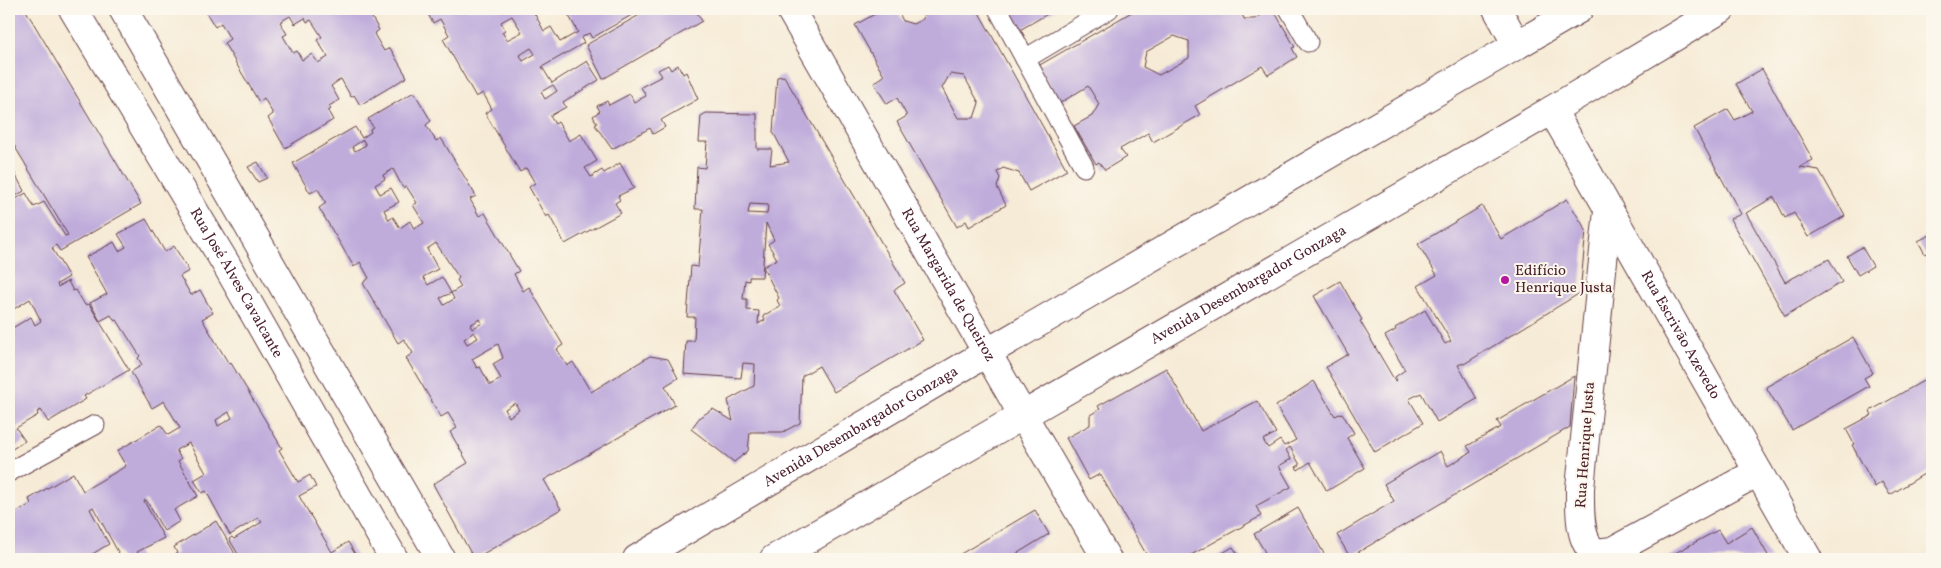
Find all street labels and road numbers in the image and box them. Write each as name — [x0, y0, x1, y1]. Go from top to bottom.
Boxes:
street label: Rua José Alves Cavalcante — [184, 204, 288, 362]
street label: Rua Margarida de Queiroz — [896, 204, 1000, 365]
street label: Avenida Desembargador Gonzaga — [1147, 220, 1350, 350]
street label: Rua Escrivão Azevedo — [1635, 267, 1725, 403]
street label: Avenida Desembargador Gonzaga — [760, 361, 962, 493]
street label: Rua Henrique Justa — [1571, 381, 1601, 509]

